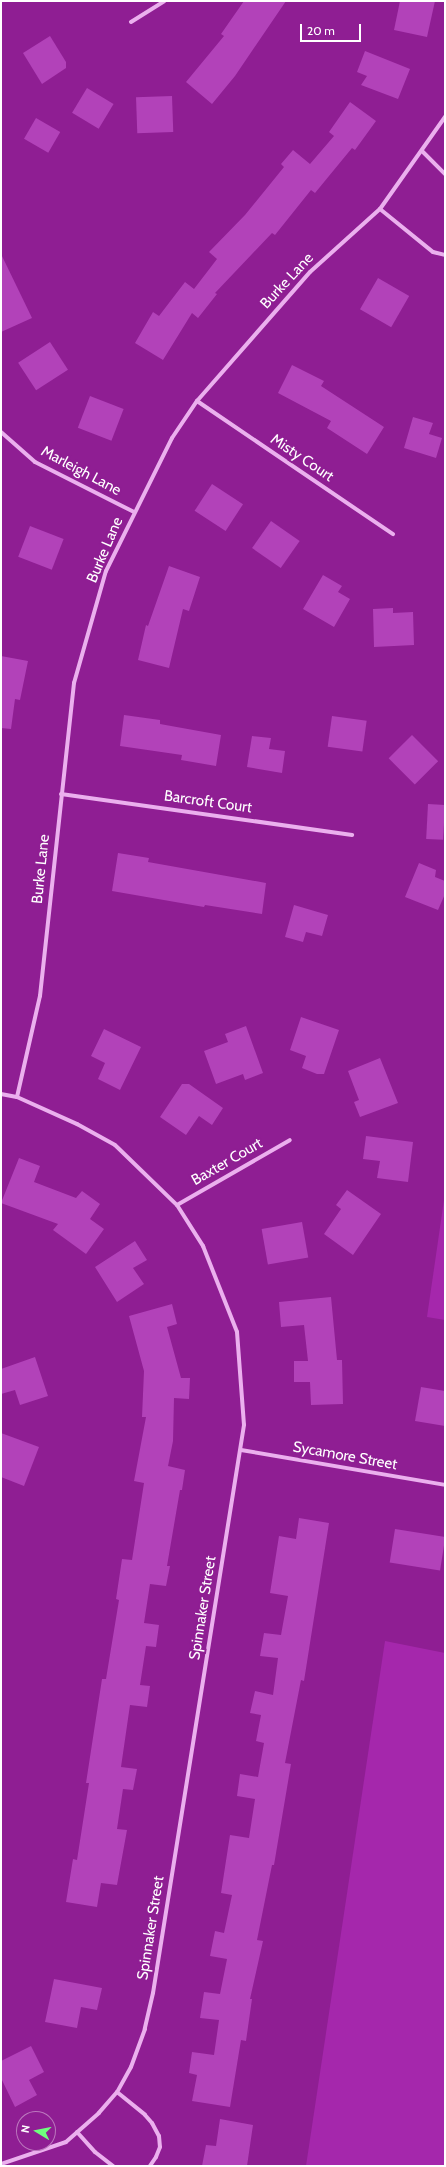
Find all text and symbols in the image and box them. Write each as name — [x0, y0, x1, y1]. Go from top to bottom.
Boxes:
scale bar — [302, 16, 363, 42]
text: 20 m — [307, 23, 335, 38]
street label: Burke Lane — [257, 249, 317, 313]
street label: Misty Court — [267, 430, 337, 486]
street label: Marleigh Lane — [38, 442, 124, 500]
street label: Burke Lane — [83, 514, 127, 586]
street label: Barcroft Court — [163, 787, 253, 817]
street label: Burke Lane — [28, 833, 54, 905]
street label: Baxter Court — [188, 1134, 266, 1190]
street label: Sycamore Street — [291, 1438, 399, 1474]
street label: Spinnaker Street — [186, 1555, 220, 1661]
street label: Spinnaker Street — [134, 1875, 168, 1981]
north arrow — [16, 2111, 56, 2151]
text: N — [18, 2124, 33, 2134]

